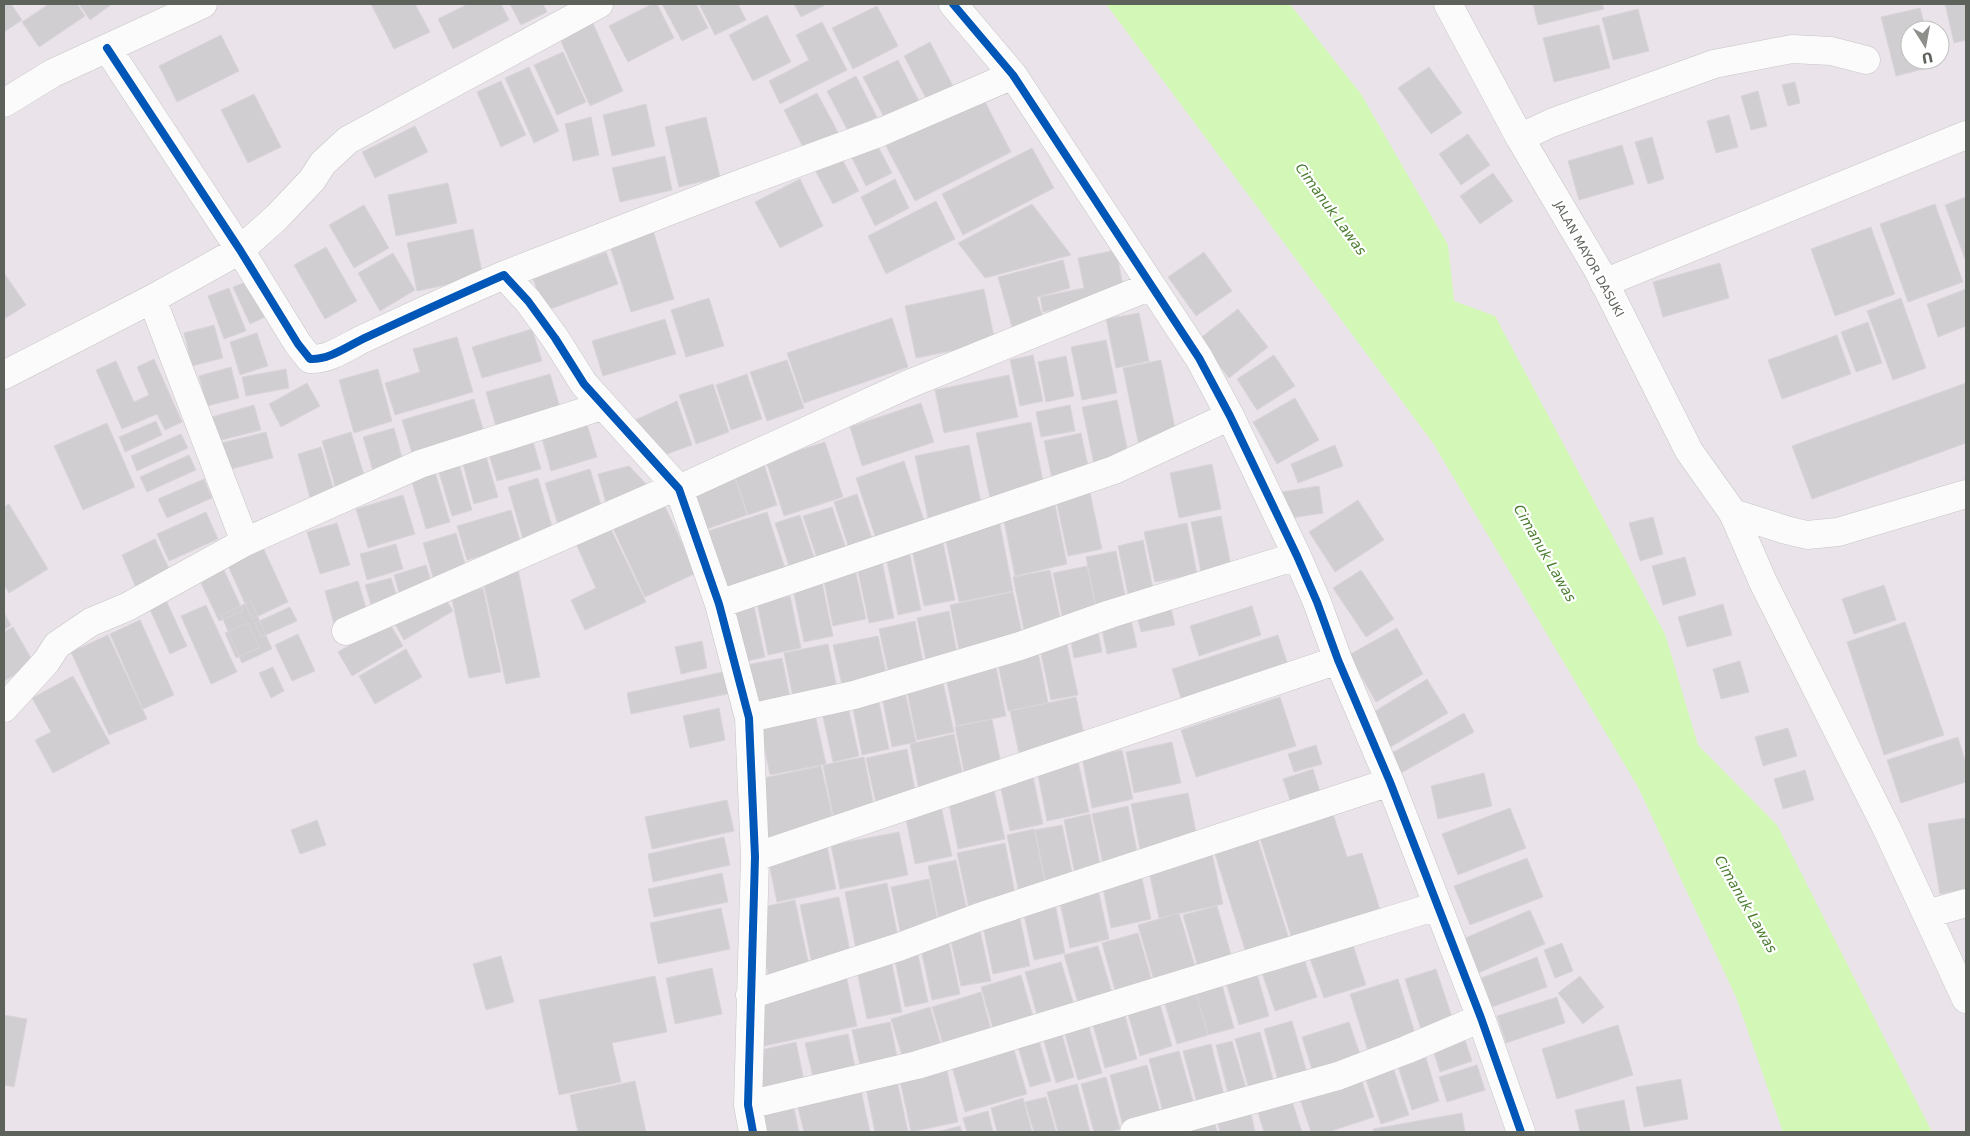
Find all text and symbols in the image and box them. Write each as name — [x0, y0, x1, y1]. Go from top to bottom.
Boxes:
north arrow — [1900, 20, 1950, 70]
text: U — [1920, 49, 1935, 67]
water label: Cimanuk Lawas — [1292, 160, 1370, 258]
street label: JALAN MAYOR DASUKI — [1551, 198, 1627, 319]
water label: Cimanuk Lawas — [1511, 501, 1579, 605]
water label: Cimanuk Lawas — [1712, 852, 1780, 956]

